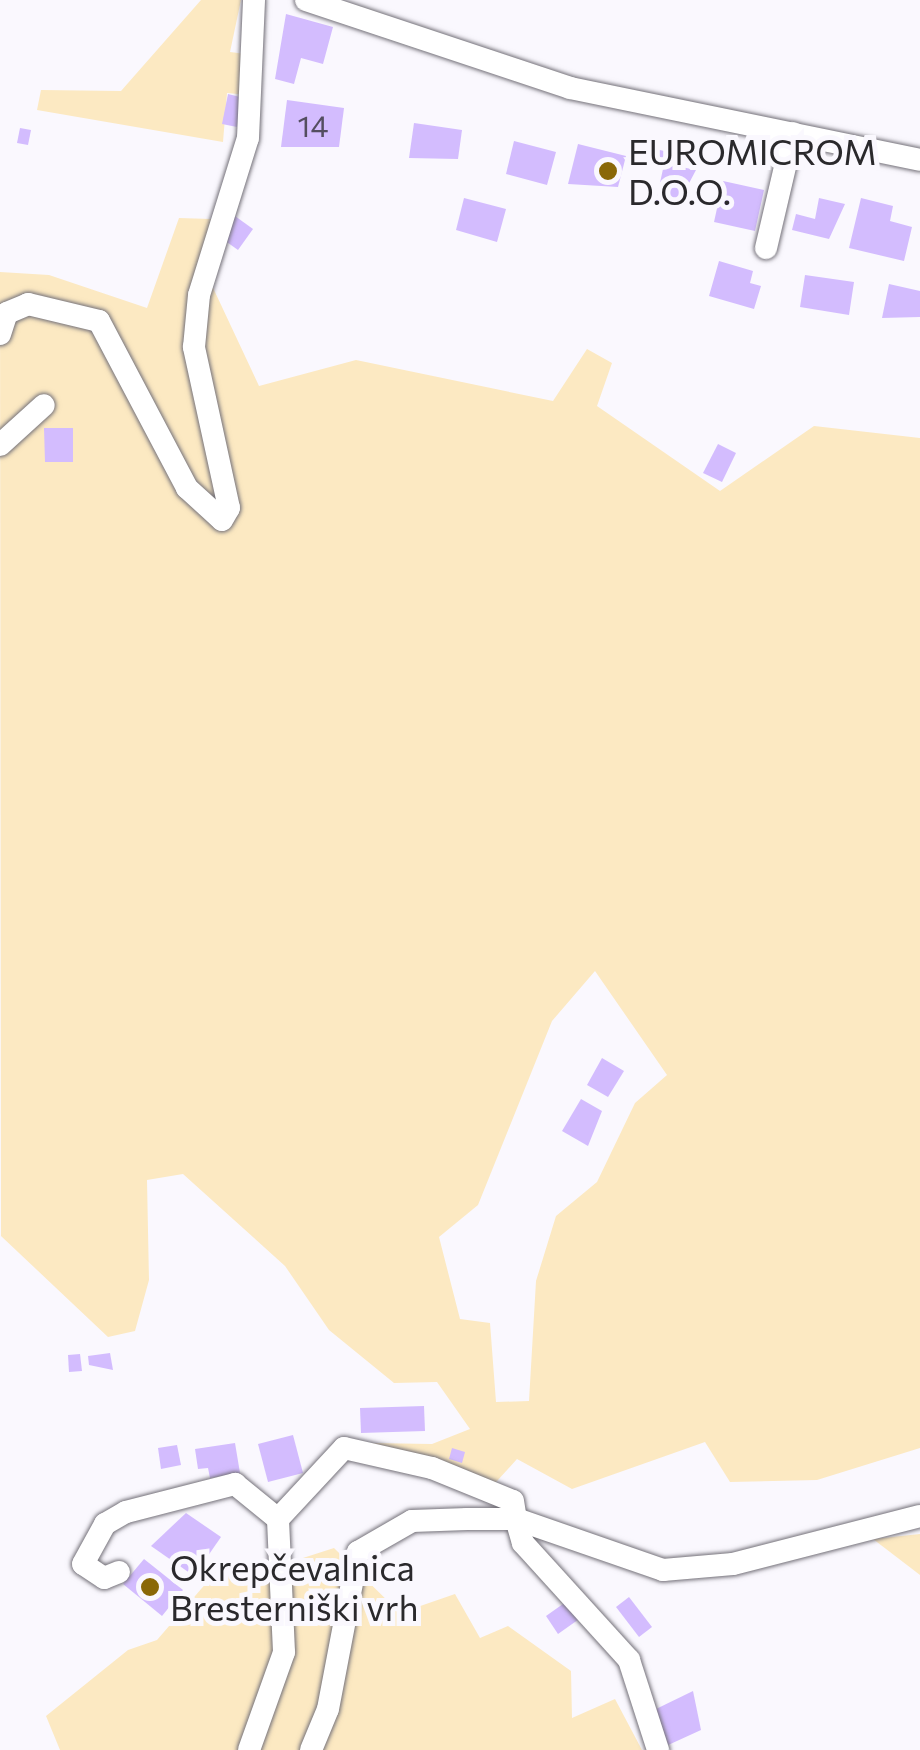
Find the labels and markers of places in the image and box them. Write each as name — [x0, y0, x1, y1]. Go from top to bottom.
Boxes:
place label: EUROMICROM D.O.O. — [628, 130, 877, 212]
marker: EUROMICROM D.O.O. — [597, 160, 619, 182]
place label: Okrepčevalnica Bresterniški vrh — [170, 1546, 418, 1628]
marker: Okrepčevalnica Bresterniški vrh — [139, 1576, 161, 1598]

